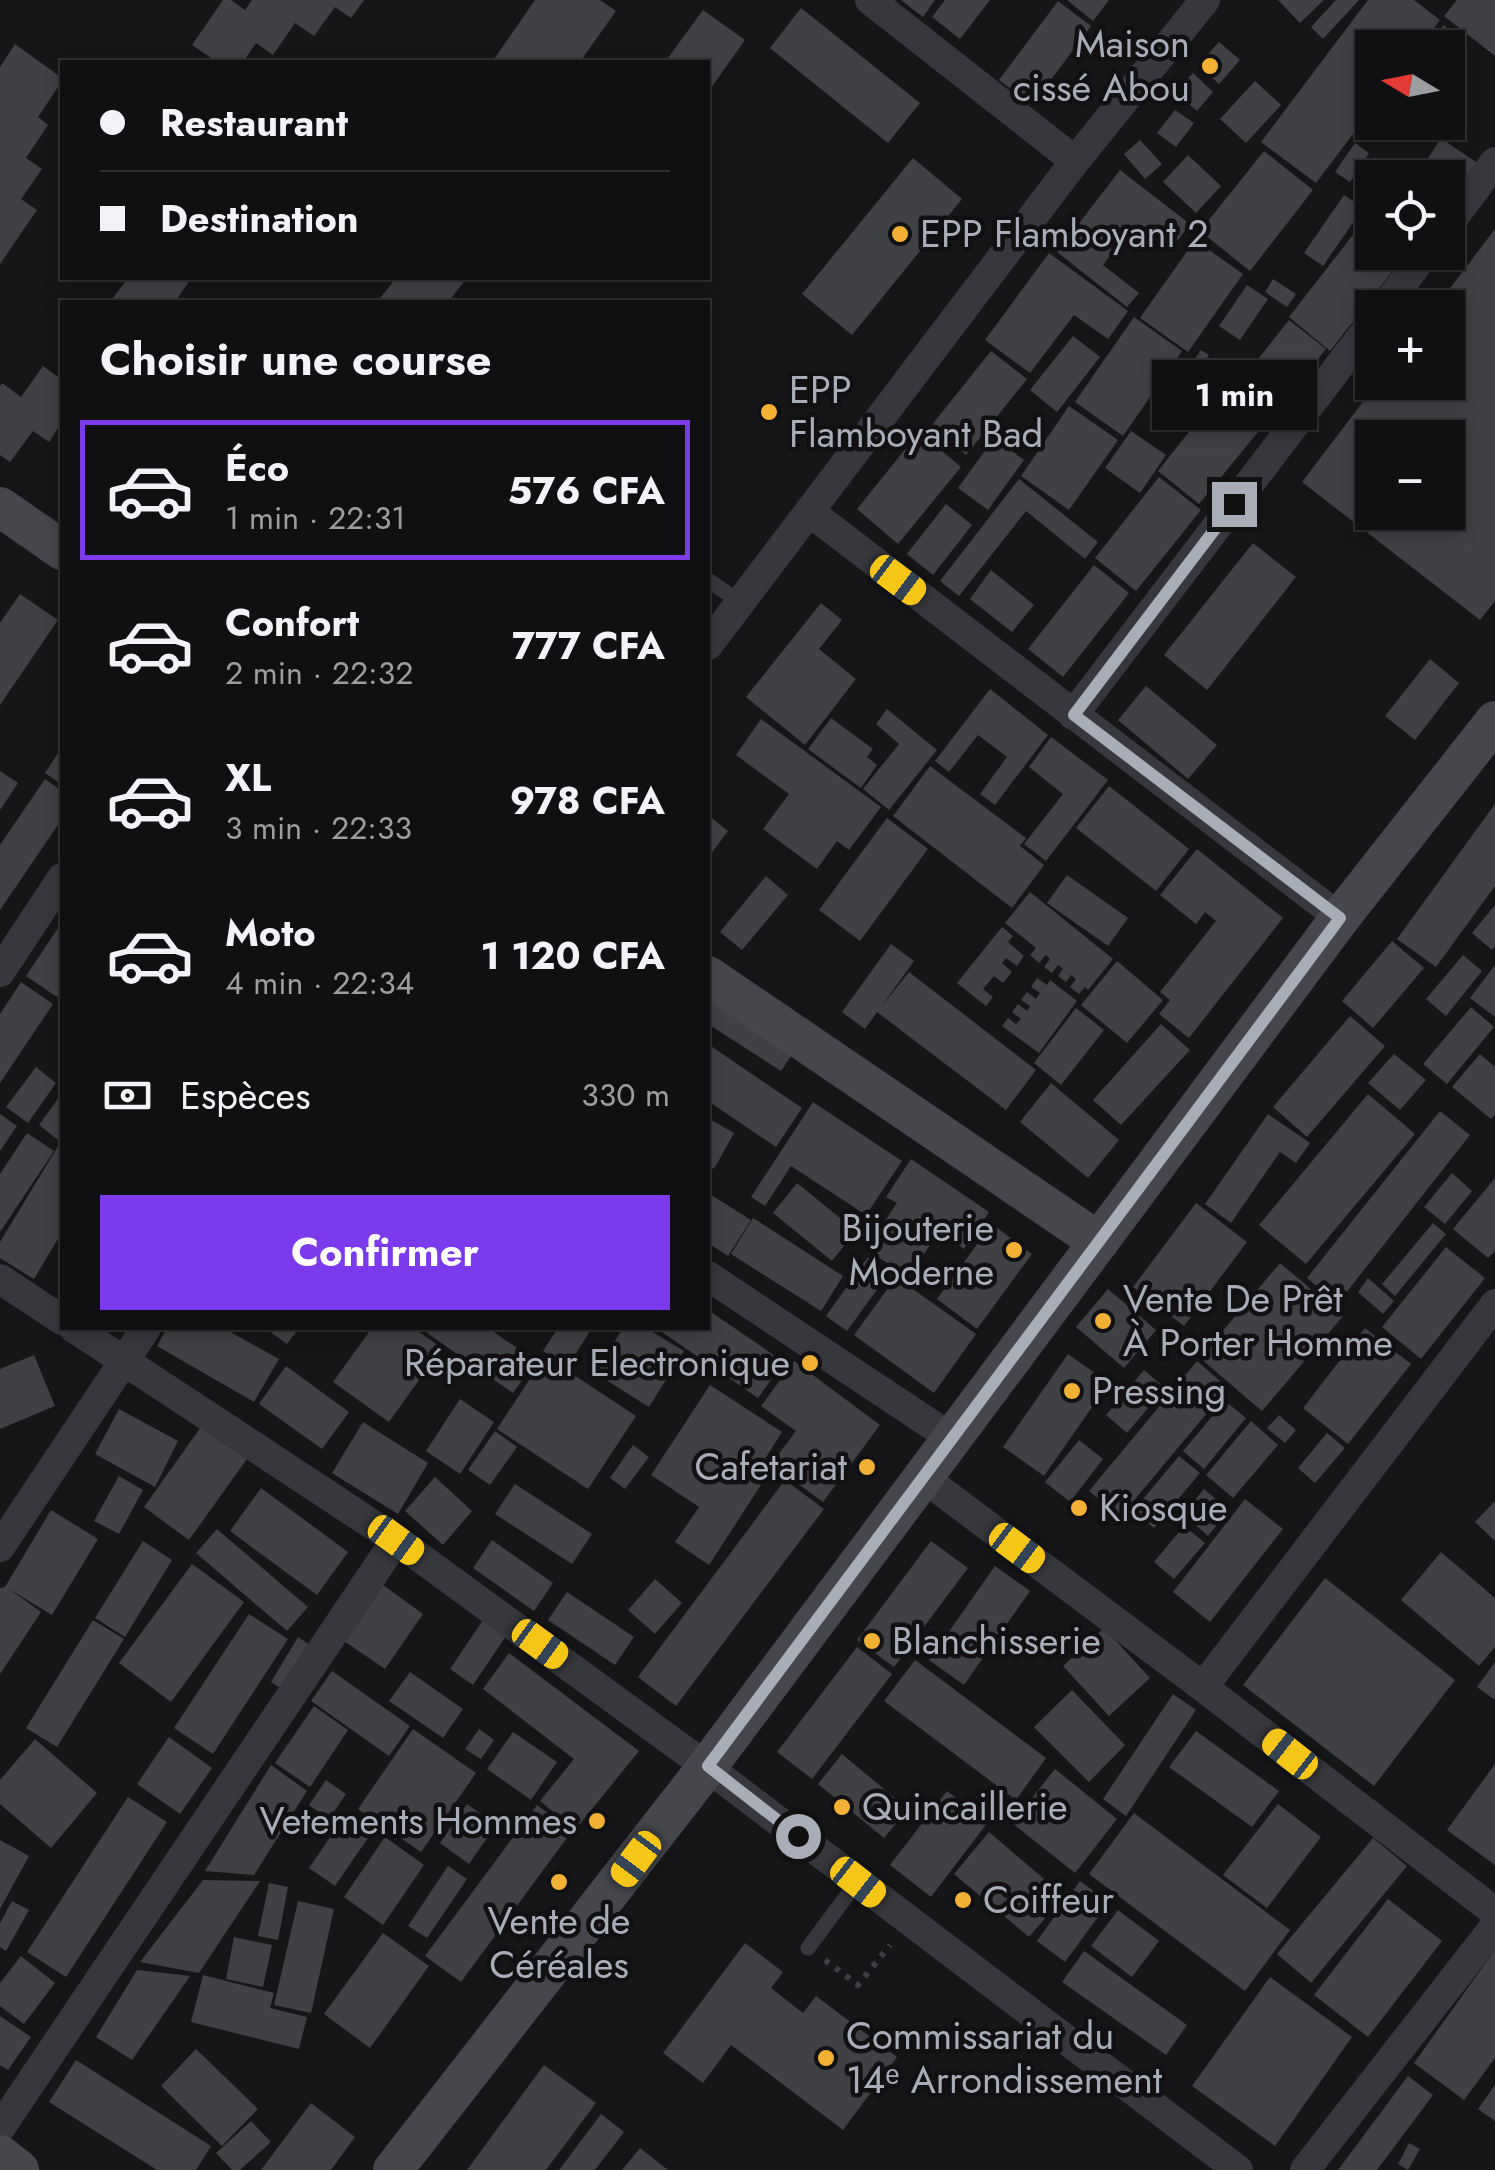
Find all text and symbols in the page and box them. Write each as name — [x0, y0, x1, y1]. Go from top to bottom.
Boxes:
place label: Maison cissé Abou — [1013, 16, 1190, 115]
north arrow — [1355, 30, 1465, 140]
map controls — [1355, 30, 1465, 530]
marker: Maison cissé Abou — [1199, 55, 1221, 77]
text: Restaurant — [160, 95, 348, 150]
button: locate — [1355, 160, 1465, 270]
text: Destination — [160, 191, 359, 246]
place label: EPP Flamboyant 2 — [920, 206, 1209, 261]
marker: EPP Flamboyant 2 — [889, 223, 911, 245]
button: + — [1355, 290, 1465, 400]
text: Choisir une course — [100, 327, 492, 392]
callout: 1 min — [1152, 359, 1316, 429]
place label: EPP Flamboyant Bad — [789, 362, 1043, 461]
text: 1 min — [1195, 372, 1274, 418]
marker: EPP Flamboyant Bad — [758, 401, 780, 423]
button: − — [1355, 420, 1465, 530]
text: Éco — [225, 440, 289, 495]
icon: car — [105, 445, 195, 535]
text: 576 CFA — [508, 463, 665, 518]
route end — [1212, 482, 1257, 527]
text: 1 min · 22:31 — [225, 495, 406, 541]
car — [865, 550, 931, 610]
text: Confort — [225, 595, 359, 650]
icon: car — [105, 600, 195, 690]
text: 777 CFA — [512, 618, 665, 673]
text: 2 min · 22:32 — [225, 650, 413, 696]
text: XL — [225, 750, 271, 805]
icon: car — [105, 755, 195, 845]
text: 978 CFA — [510, 773, 665, 828]
text: 3 min · 22:33 — [225, 805, 412, 851]
text: Moto — [225, 905, 316, 960]
icon: car — [105, 910, 195, 1000]
text: 1 120 CFA — [481, 928, 665, 983]
text: 4 min · 22:34 — [225, 960, 414, 1006]
icon: cash — [100, 1068, 155, 1123]
text: Espèces — [180, 1068, 311, 1123]
text: 330 m — [581, 1072, 670, 1118]
button: Confirmer — [100, 1195, 670, 1310]
place label: Bijouterie Moderne — [842, 1200, 994, 1299]
marker: Bijouterie Moderne — [1003, 1239, 1025, 1261]
place label: Vente De Prêt À Porter Homme — [1123, 1271, 1393, 1370]
marker: Vente De Prêt À Porter Homme — [1092, 1310, 1114, 1332]
place label: Réparateur Electronique — [404, 1335, 790, 1390]
marker: Réparateur Electronique — [799, 1352, 821, 1374]
place label: Pressing — [1092, 1363, 1226, 1418]
marker: Pressing — [1061, 1380, 1083, 1402]
place label: Cafetariat — [695, 1439, 847, 1494]
marker: Cafetariat — [856, 1456, 878, 1478]
place label: Kiosque — [1099, 1480, 1228, 1535]
marker: Kiosque — [1068, 1497, 1090, 1519]
car — [363, 1510, 429, 1570]
car — [984, 1518, 1050, 1578]
place label: Blanchisserie — [892, 1613, 1101, 1668]
car — [507, 1614, 573, 1674]
marker: Blanchisserie — [861, 1630, 883, 1652]
car — [1257, 1724, 1323, 1784]
place label: Quincaillerie — [862, 1779, 1068, 1834]
place label: Vetements Hommes — [260, 1793, 577, 1848]
marker: Quincaillerie — [831, 1796, 853, 1818]
marker: Vetements Hommes — [586, 1810, 608, 1832]
route start — [776, 1814, 821, 1859]
car — [606, 1826, 666, 1892]
car — [825, 1852, 891, 1912]
marker: Vente de Céréales — [548, 1871, 570, 1893]
place label: Coiffeur — [983, 1872, 1114, 1927]
marker: Coiffeur — [952, 1889, 974, 1911]
place label: Vente de Céréales — [488, 1893, 630, 1992]
place label: Commissariat du 14ᵉ Arrondissement — [846, 2008, 1162, 2107]
marker: Commissariat du 14ᵉ Arrondissement — [815, 2047, 837, 2069]

